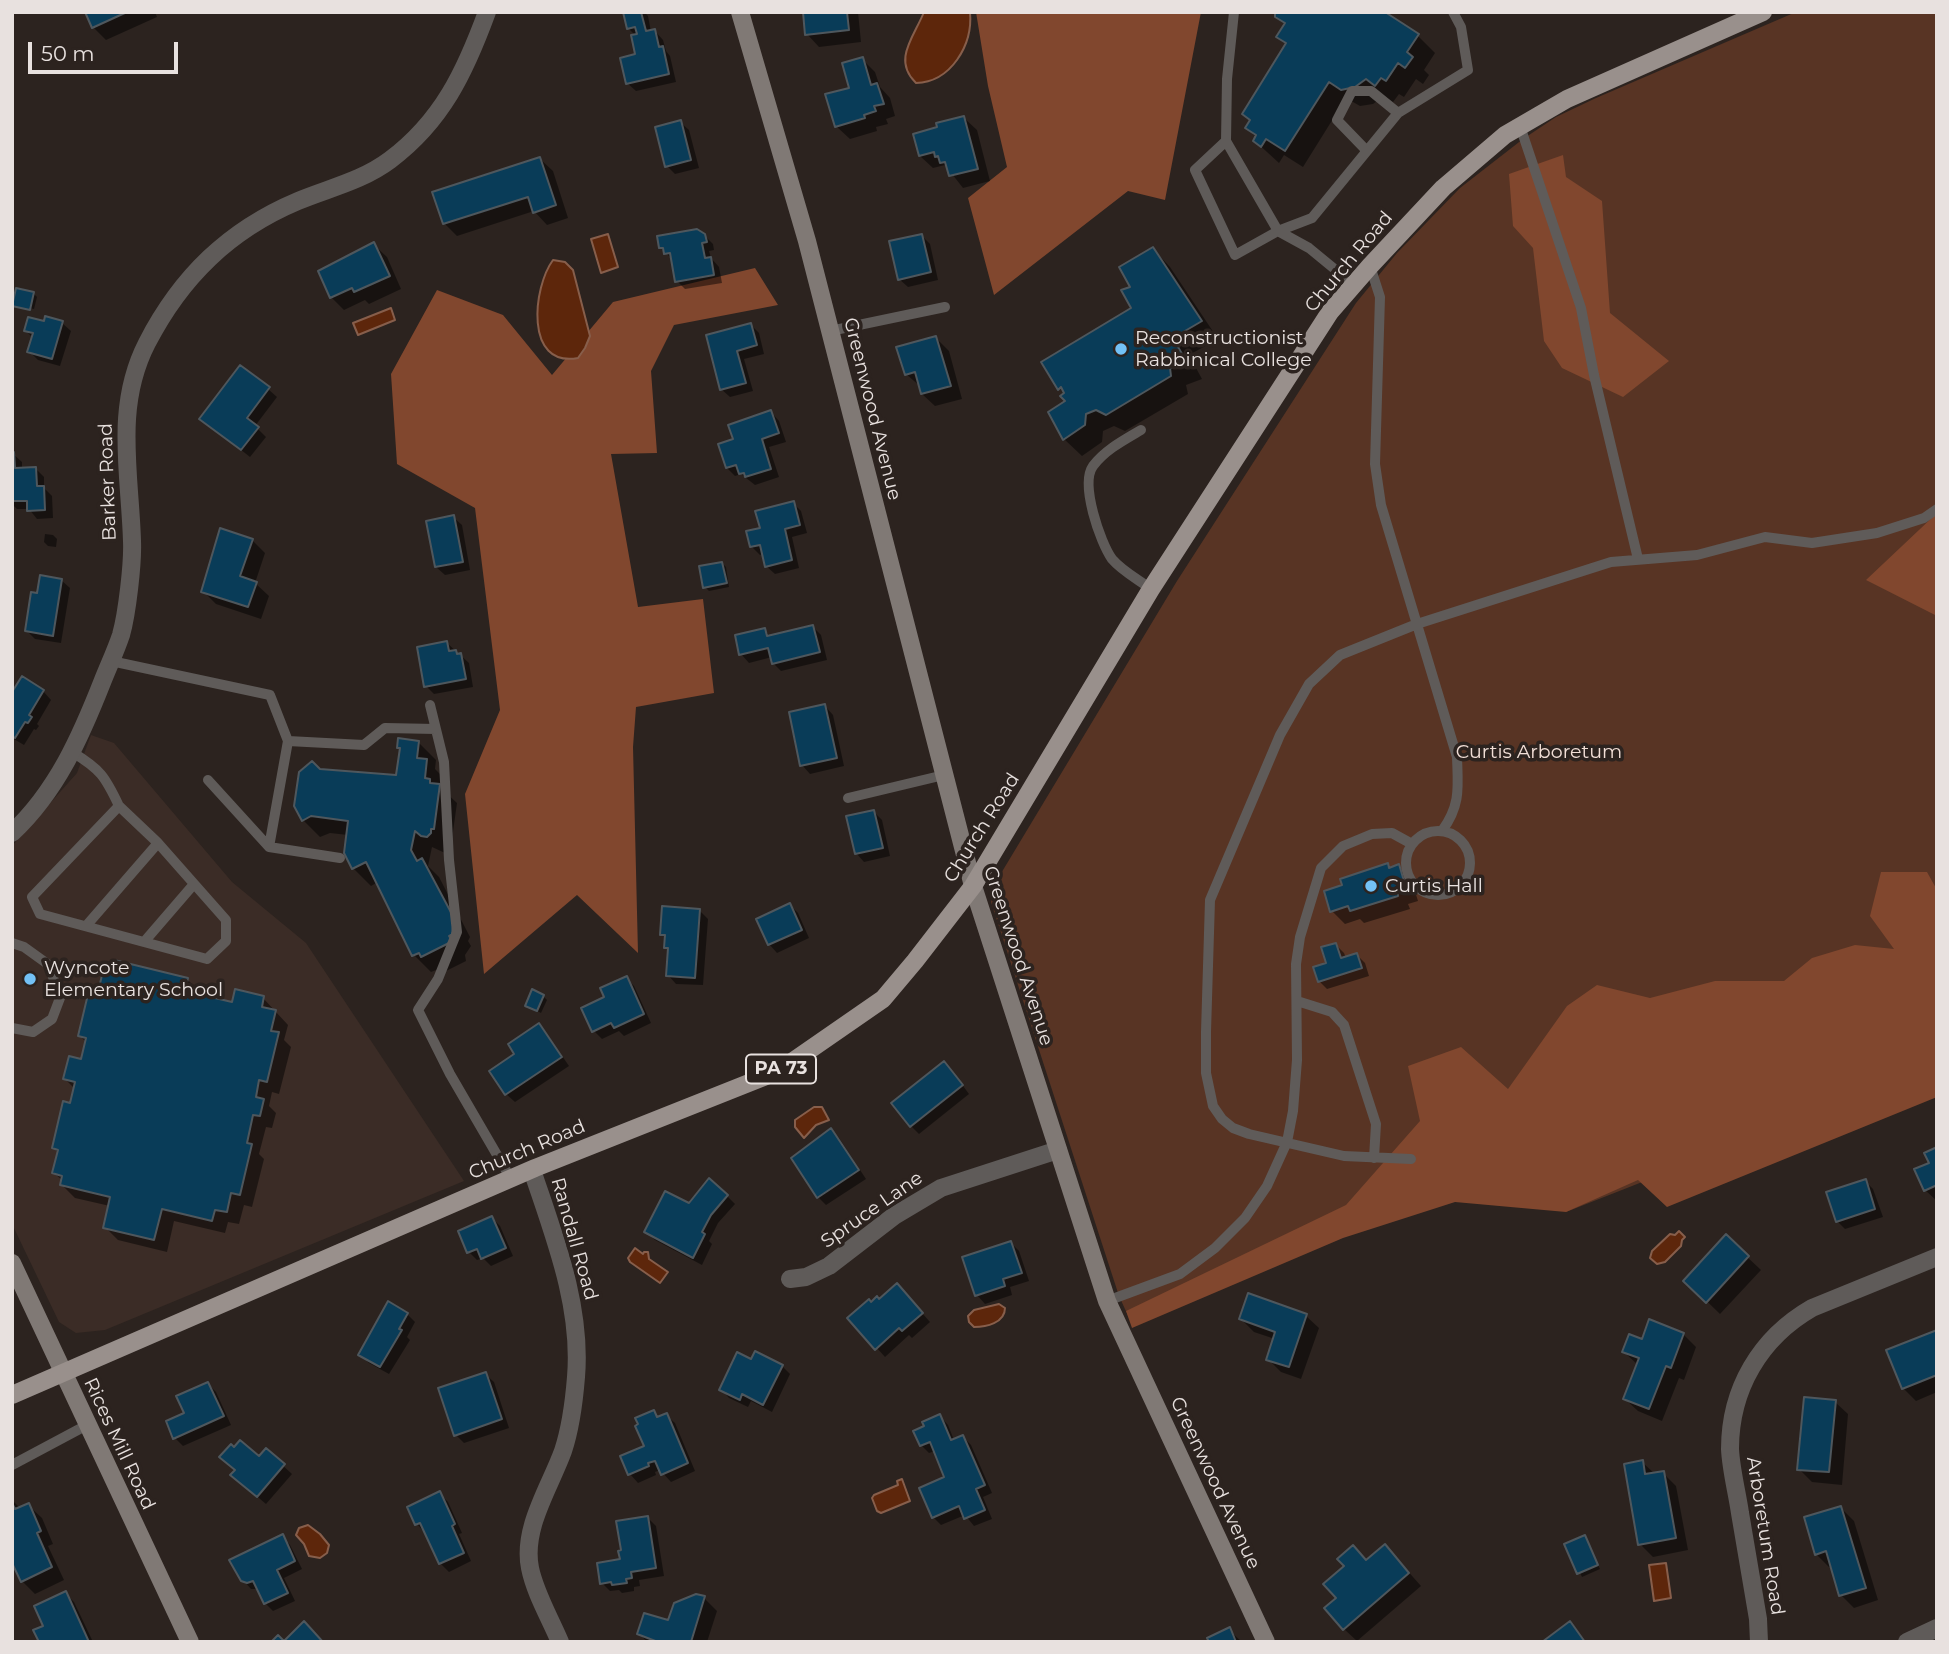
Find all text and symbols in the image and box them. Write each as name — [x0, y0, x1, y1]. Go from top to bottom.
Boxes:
scale bar — [32, 28, 182, 72]
text: 50 m — [41, 41, 95, 66]
street label: Church Road — [1300, 207, 1398, 317]
street label: Greenwood Avenue — [838, 315, 906, 503]
place label: Reconstructionist Rabbinical College — [1135, 327, 1312, 371]
marker: Reconstructionist Rabbinical College — [1113, 341, 1129, 357]
street label: Barker Road — [95, 423, 121, 541]
park label: Curtis Arboretum — [1456, 741, 1622, 763]
street label: Church Road — [939, 769, 1025, 887]
street label: Greenwood Avenue — [978, 863, 1058, 1049]
place label: Curtis Hall — [1385, 875, 1483, 897]
marker: Curtis Hall — [1363, 878, 1379, 894]
place label: Wyncote Elementary School — [44, 957, 223, 1001]
marker: Wyncote Elementary School — [22, 971, 38, 987]
road number: PA 73 — [746, 1054, 816, 1084]
street label: Church Road — [465, 1115, 589, 1185]
street label: Spruce Lane — [817, 1167, 927, 1253]
street label: Randall Road — [546, 1175, 602, 1303]
street label: Rices Mill Road — [78, 1374, 160, 1514]
street label: Greenwood Avenue — [1165, 1393, 1265, 1573]
street label: Arboretum Road — [1741, 1455, 1789, 1617]

